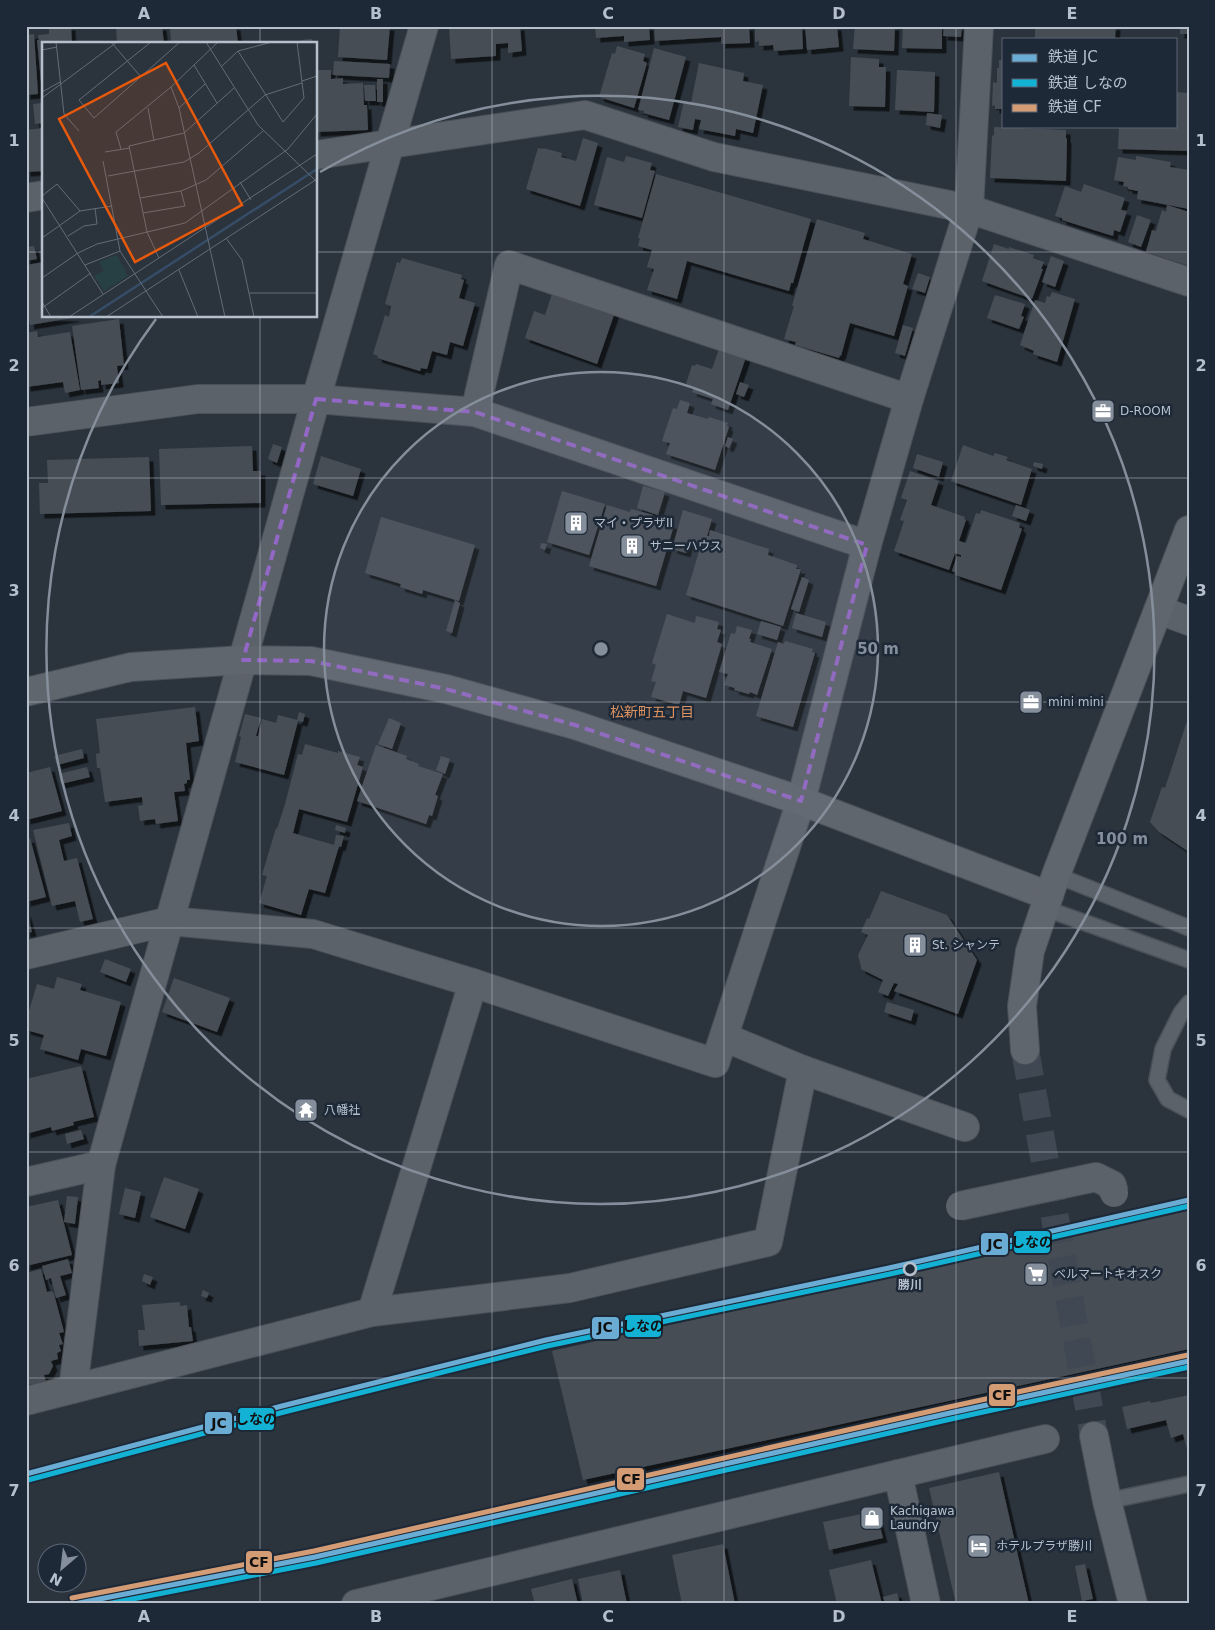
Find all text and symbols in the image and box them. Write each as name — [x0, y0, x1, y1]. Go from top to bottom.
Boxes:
text: A — [138, 4, 151, 23]
text: B — [370, 4, 382, 23]
text: C — [602, 4, 614, 23]
text: D — [832, 4, 846, 23]
text: E — [1067, 4, 1077, 23]
legend — [1002, 38, 1178, 128]
inset map — [42, 42, 318, 318]
text: 鉄道 JC — [1048, 48, 1098, 66]
text: 鉄道 しなの — [1048, 74, 1128, 92]
text: 鉄道 CF — [1048, 98, 1102, 116]
text: 1 — [8, 131, 20, 150]
text: 1 — [1195, 131, 1207, 150]
text: 2 — [8, 356, 20, 375]
text: 2 — [1195, 356, 1207, 375]
office icon: D-ROOM — [1090, 398, 1116, 424]
place label: D-ROOM — [1120, 404, 1171, 418]
building icon: マイ・プラザII — [563, 510, 589, 536]
place label: マイ・プラザII — [594, 516, 673, 530]
building icon: サニーハウス — [619, 533, 645, 559]
place label: サニーハウス — [650, 539, 722, 553]
text: 3 — [8, 581, 20, 600]
text: 3 — [1195, 581, 1207, 600]
centre of rings — [592, 640, 610, 658]
text: 50 m — [857, 640, 899, 658]
office icon: mini mini — [1018, 689, 1044, 715]
place label: mini mini — [1048, 695, 1104, 709]
district label: 松新町五丁目 — [610, 704, 694, 720]
text: 4 — [8, 806, 20, 825]
text: 4 — [1195, 806, 1207, 825]
text: 100 m — [1096, 830, 1148, 848]
building icon: St. シャンテ — [902, 932, 928, 958]
place label: St. シャンテ — [932, 938, 1000, 952]
text: 5 — [8, 1031, 20, 1050]
text: 5 — [1195, 1031, 1207, 1050]
temple icon: 八幡社 — [293, 1097, 319, 1123]
place label: 八幡社 — [324, 1103, 360, 1117]
line badge: しなの — [1013, 1230, 1051, 1254]
line badge: JC — [980, 1232, 1009, 1256]
text: しなの — [1011, 1234, 1053, 1250]
text: JC — [986, 1236, 1003, 1252]
text: 6 — [8, 1256, 20, 1275]
text: 6 — [1195, 1256, 1207, 1275]
supermarket icon: ベルマートキオスク — [1023, 1261, 1049, 1287]
marker: 勝川 — [903, 1262, 917, 1276]
place label: ベルマートキオスク — [1054, 1267, 1162, 1281]
place label: 勝川 — [898, 1278, 922, 1292]
line badge: しなの — [624, 1314, 662, 1338]
line badge: JC — [591, 1316, 620, 1340]
text: しなの — [622, 1318, 664, 1334]
text: JC — [596, 1319, 613, 1335]
line badge: CF — [988, 1383, 1016, 1407]
text: CF — [992, 1387, 1012, 1403]
line badge: しなの — [237, 1407, 275, 1431]
line badge: JC — [204, 1411, 233, 1435]
text: しなの — [235, 1411, 277, 1427]
text: JC — [210, 1415, 227, 1431]
line badge: CF — [616, 1467, 645, 1491]
text: CF — [621, 1471, 641, 1487]
text: 7 — [8, 1481, 20, 1500]
text: 7 — [1195, 1481, 1207, 1500]
place label: Kachigawa Laundry — [890, 1504, 955, 1532]
shop icon: Kachigawa Laundry — [859, 1505, 885, 1531]
hotel icon: ホテルプラザ勝川 — [966, 1533, 992, 1559]
place label: ホテルプラザ勝川 — [996, 1539, 1092, 1553]
north arrow — [38, 1542, 88, 1592]
line badge: CF — [245, 1550, 273, 1574]
text: CF — [249, 1554, 269, 1570]
text: N — [47, 1570, 65, 1589]
text: A — [138, 1607, 151, 1626]
text: B — [370, 1607, 382, 1626]
text: C — [602, 1607, 614, 1626]
text: D — [832, 1607, 846, 1626]
text: E — [1067, 1607, 1077, 1626]

